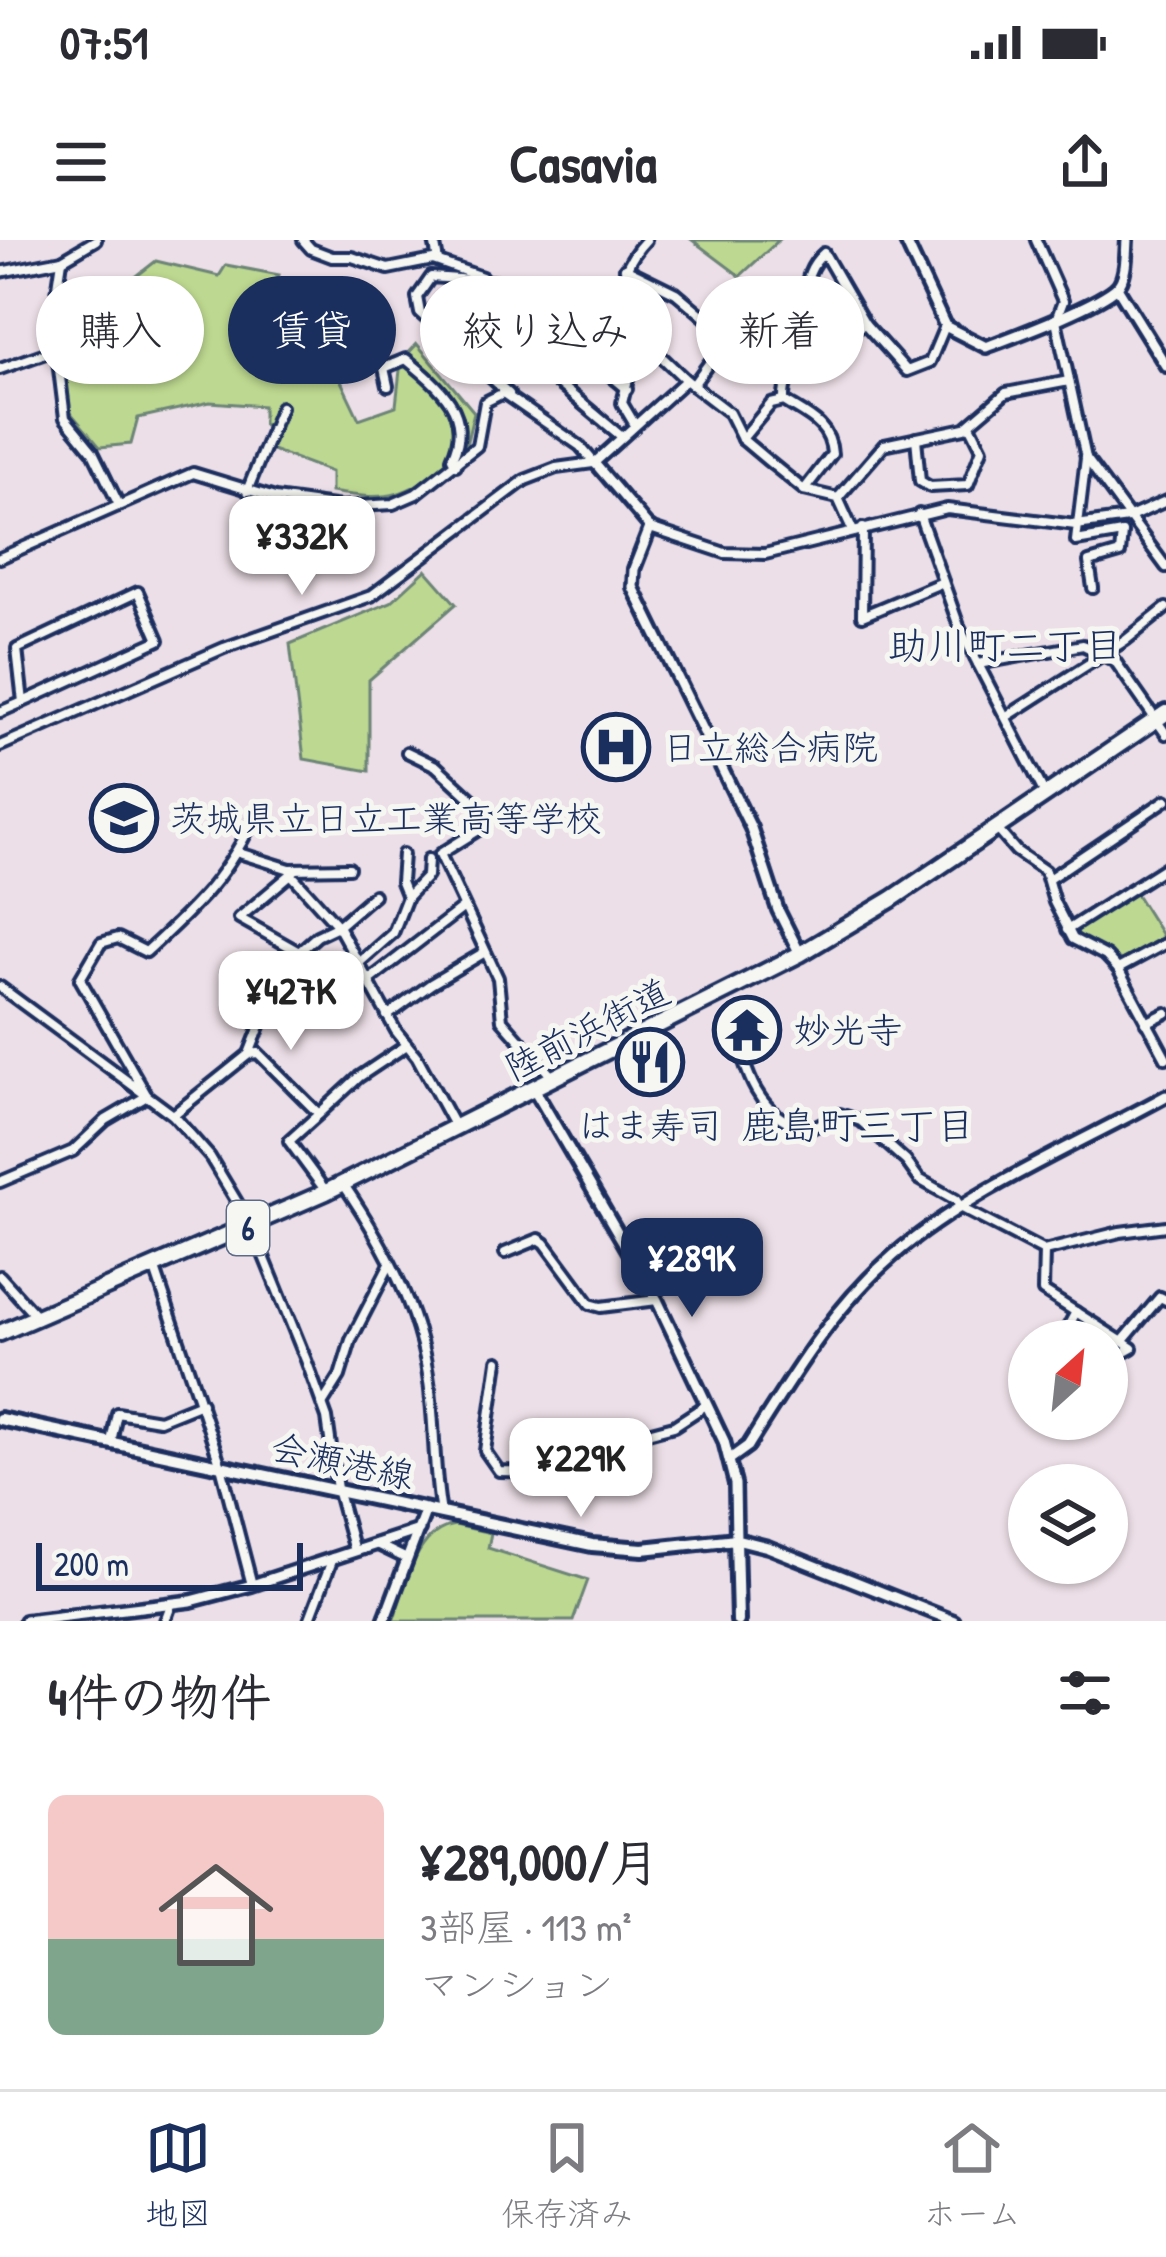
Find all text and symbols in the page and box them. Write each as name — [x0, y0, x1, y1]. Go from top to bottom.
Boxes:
text: 07:51 — [60, 12, 148, 73]
text: Casavia — [509, 126, 657, 199]
icon: menu — [48, 129, 114, 195]
icon: share — [1052, 129, 1118, 195]
chip: 購入 — [36, 276, 204, 384]
chip: 賃貸 — [228, 276, 396, 384]
chip: 絞り込み — [420, 276, 672, 384]
chip: 新着 — [696, 276, 864, 384]
pin: ¥332K — [218, 496, 386, 598]
text: ¥332K — [256, 508, 348, 561]
district label: 助川町二丁目 — [889, 618, 1123, 671]
hospital icon: 日立総合病院 — [581, 712, 651, 782]
place label: 日立総合病院 — [662, 722, 878, 771]
school or university icon: 茨城県立日立工業高等学校 — [89, 783, 159, 853]
place label: 茨城県立日立工業高等学校 — [170, 793, 602, 842]
pin: ¥427K — [207, 951, 375, 1053]
text: ¥427K — [246, 963, 336, 1016]
street label: 陸前浜街道 — [495, 966, 678, 1091]
temple icon: 妙光寺 — [712, 995, 782, 1065]
place label: 妙光寺 — [794, 1005, 902, 1054]
restaurant icon: はま寿司 — [615, 1027, 685, 1097]
district label: 鹿島町三丁目 — [741, 1098, 975, 1151]
place label: はま寿司 — [578, 1100, 722, 1149]
road number: 6 — [227, 1201, 269, 1255]
pin: ¥289K — [608, 1218, 776, 1320]
text: ¥289K — [648, 1230, 736, 1283]
north arrow — [1008, 1320, 1128, 1440]
map controls — [1008, 1320, 1128, 1584]
pin: ¥229K — [497, 1418, 665, 1520]
street label: 会瀬港線 — [268, 1422, 419, 1499]
text: ¥229K — [536, 1430, 626, 1483]
button: layers — [1008, 1464, 1128, 1584]
scale bar — [36, 1537, 303, 1590]
text: 200 m — [54, 1542, 129, 1586]
icon: filters — [1052, 1660, 1118, 1726]
text: 4件の物件 — [48, 1662, 271, 1731]
text: ¥289,000/月 — [420, 1827, 660, 1896]
icon: home — [144, 1843, 288, 1987]
text: 3部屋 · 113 m² — [420, 1900, 631, 1953]
text: マンション — [420, 1957, 613, 2010]
tab: 地図 — [145, 2115, 211, 2235]
tab: 保存済み — [501, 2115, 633, 2235]
tab: ホーム — [923, 2115, 1021, 2235]

